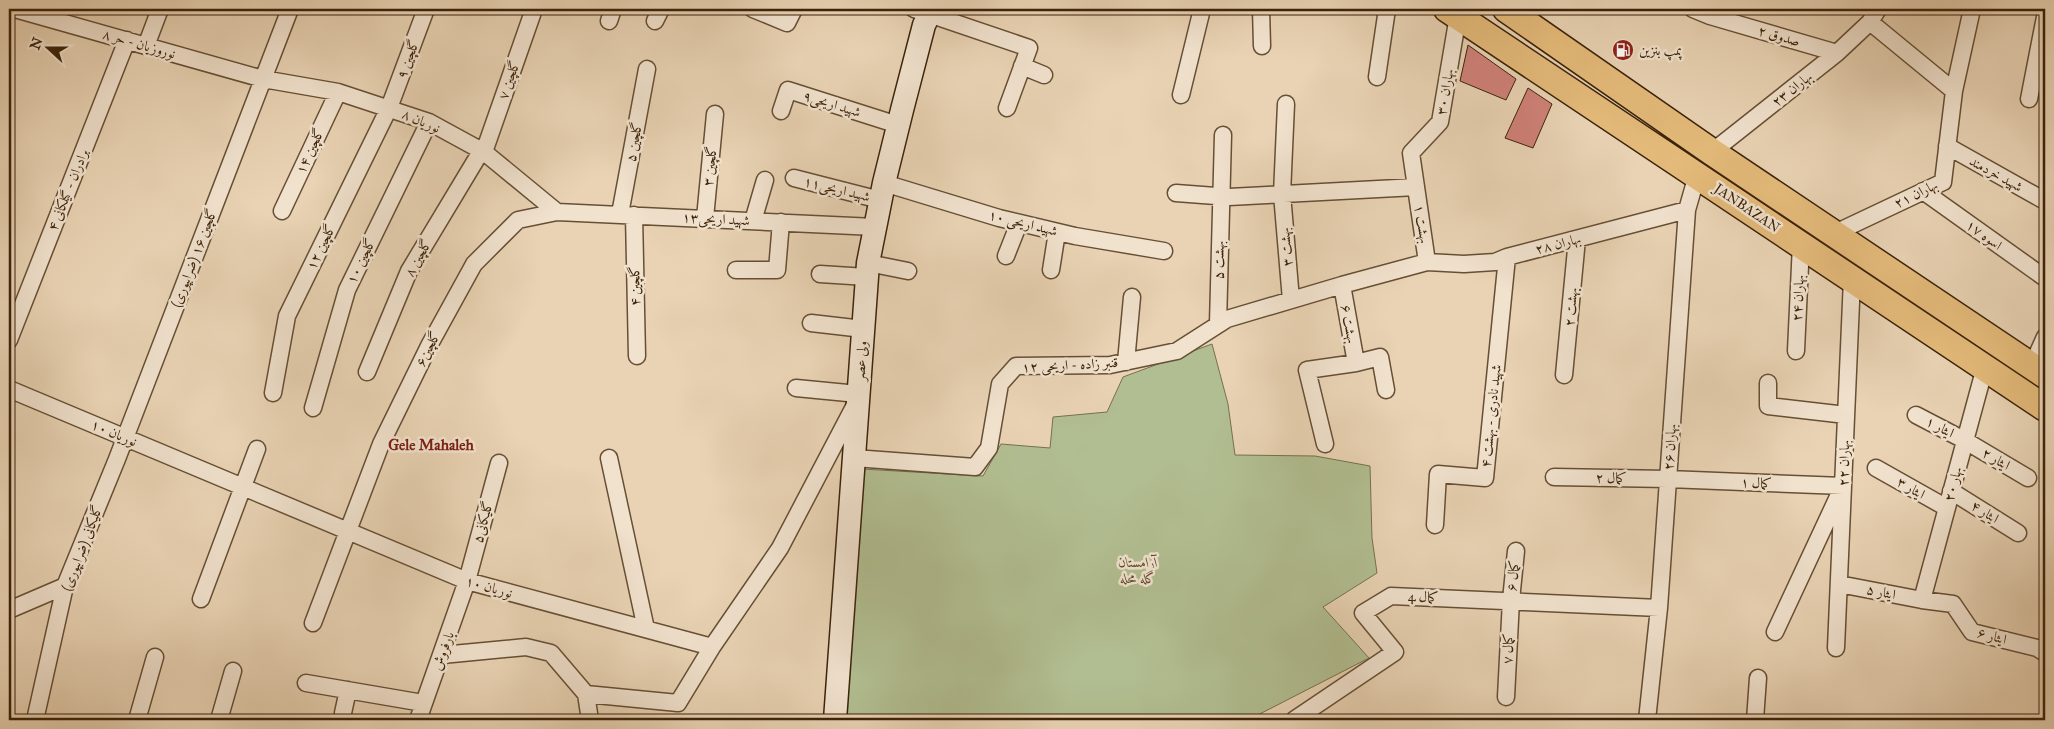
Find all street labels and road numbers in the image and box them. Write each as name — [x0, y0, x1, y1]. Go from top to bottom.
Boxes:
street label: صدوق ۲ — [1756, 22, 1802, 50]
street label: نوروزیان - حر ۸ — [101, 25, 178, 63]
street label: گلچین ۹ — [393, 37, 424, 81]
street label: گلچین ۷ — [494, 58, 525, 102]
street label: بهاران ۳۰ — [1433, 68, 1458, 117]
street label: بهاران ۲۳ — [1768, 68, 1816, 111]
street label: شهید اریحی۹ — [801, 87, 863, 122]
street label: نوریان ۸ — [399, 105, 443, 137]
street label: گلچین ۵ — [622, 121, 647, 163]
street label: گلچین ۱۴ — [292, 125, 329, 177]
street label: گلچین ۳ — [699, 145, 722, 187]
street label: برادران - گیلکانی ۴ — [44, 146, 92, 233]
street label: شهید خردمند — [1966, 152, 2026, 197]
street label: شهید اریحی۱۱ — [802, 173, 872, 206]
street label: بهاران ۲۱ — [1891, 176, 1941, 213]
street label: JANBAZAN — [1709, 179, 1783, 237]
street label: بهشت ۱ — [1410, 203, 1433, 245]
street label: گلچین ۱۶ (ضرابپوری) — [167, 206, 222, 310]
street label: شهید اریحی ۱۰ — [986, 206, 1060, 241]
street label: شهید اریحی۱۳ — [682, 209, 750, 230]
street label: اسوه ۱۷ — [1963, 216, 2005, 254]
street label: گلچین ۱۲ — [303, 222, 340, 273]
street label: بهشت ۳ — [1276, 227, 1297, 267]
street label: بهاران ۲۸ — [1533, 230, 1583, 259]
street label: گلچین ۱۰ — [343, 236, 380, 287]
street label: گلچین ۸ — [401, 236, 436, 280]
street label: بهشت ۵ — [1210, 240, 1229, 280]
street label: گلچین ۴ — [626, 266, 645, 306]
street label: بهاران ۲۴ — [1788, 274, 1809, 322]
street label: بهشت ۲ — [1561, 287, 1582, 327]
street label: بهشت ۶ — [1336, 303, 1361, 345]
street label: گلچین۶ — [412, 329, 445, 370]
street label: ولی عصر — [851, 340, 872, 384]
street label: قنبر زاده - اریحی ۱۲ — [1021, 354, 1119, 377]
street label: شهید نادری - بهشت ۴ — [1477, 363, 1506, 468]
street label: ایثار ۱ — [1923, 413, 1957, 441]
street label: نوریان ۱۰ — [89, 416, 140, 450]
street label: بهاران ۲۶ — [1660, 423, 1681, 471]
street label: بهاران ۲۲ — [1835, 439, 1854, 487]
street label: ایثار ۲ — [1979, 444, 2013, 474]
street label: بهار ۲۰ — [1940, 465, 1967, 504]
street label: کمال ۲ — [1595, 469, 1627, 487]
street label: ایثار ۳ — [1894, 473, 1928, 503]
street label: کمال ۱ — [1740, 474, 1772, 492]
street label: ایثار ۴ — [1968, 497, 2002, 527]
street label: گلیکانی۵ — [469, 499, 497, 545]
street label: گلیکانی (ضرابپوری) — [58, 503, 107, 594]
street label: کمال ۶ — [1503, 560, 1523, 592]
street label: نوریان ۱۰ — [464, 572, 515, 602]
street label: ایثار ۵ — [1865, 581, 1897, 603]
street label: کمال 4 — [1408, 588, 1438, 606]
street label: ایثار ۶ — [1976, 624, 2008, 648]
street label: بارفروش — [428, 629, 458, 673]
street label: کمال ۷ — [1499, 633, 1517, 665]

